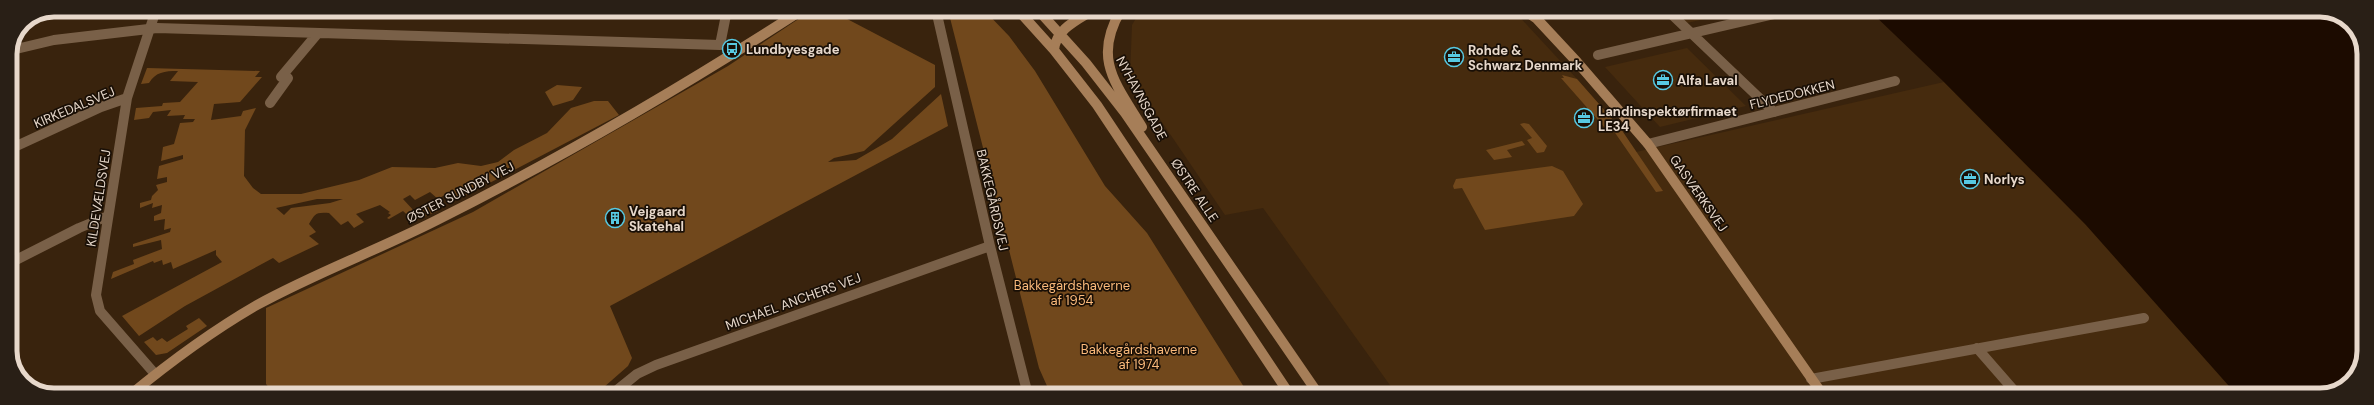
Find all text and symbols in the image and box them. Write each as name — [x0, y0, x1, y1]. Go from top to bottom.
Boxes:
bus stop icon: Lundbyesgade — [721, 38, 743, 60]
place label: Lundbyesgade — [746, 41, 840, 58]
place label: Rohde & Schwarz Denmark — [1468, 42, 1583, 74]
office icon: Rohde & Schwarz Denmark — [1443, 46, 1465, 68]
street label: NYHAVNSGADE — [1112, 53, 1171, 143]
office icon: Alfa Laval — [1652, 69, 1674, 91]
place label: Alfa Laval — [1677, 72, 1738, 89]
street label: FLYDEDOKKEN — [1748, 76, 1836, 113]
street label: KIRKEDALSVEJ — [31, 83, 117, 132]
place label: Landinspektørfirmaet LE34 — [1598, 103, 1737, 135]
office icon: Landinspektørfirmaet LE34 — [1573, 107, 1595, 129]
street label: KILDEVÆLDSVEJ — [82, 148, 115, 248]
street label: BAKKEGÅRDSVEJ — [973, 148, 1012, 253]
street label: GASVÆRKSVEJ — [1666, 152, 1731, 235]
street label: ØSTRE ALLE — [1167, 155, 1222, 225]
street label: ØSTER SUNDBY VEJ — [404, 158, 517, 227]
office icon: Norlys — [1959, 168, 1981, 190]
place label: Norlys — [1984, 171, 2025, 188]
place label: Vejgaard Skatehal — [629, 203, 686, 235]
building icon: Vejgaard Skatehal — [604, 207, 626, 229]
street label: MICHAEL ANCHERS VEJ — [723, 269, 863, 334]
park label: Bakkegårdshaverne af 1954 — [1014, 277, 1130, 309]
park label: Bakkegårdshaverne af 1974 — [1081, 341, 1197, 373]

